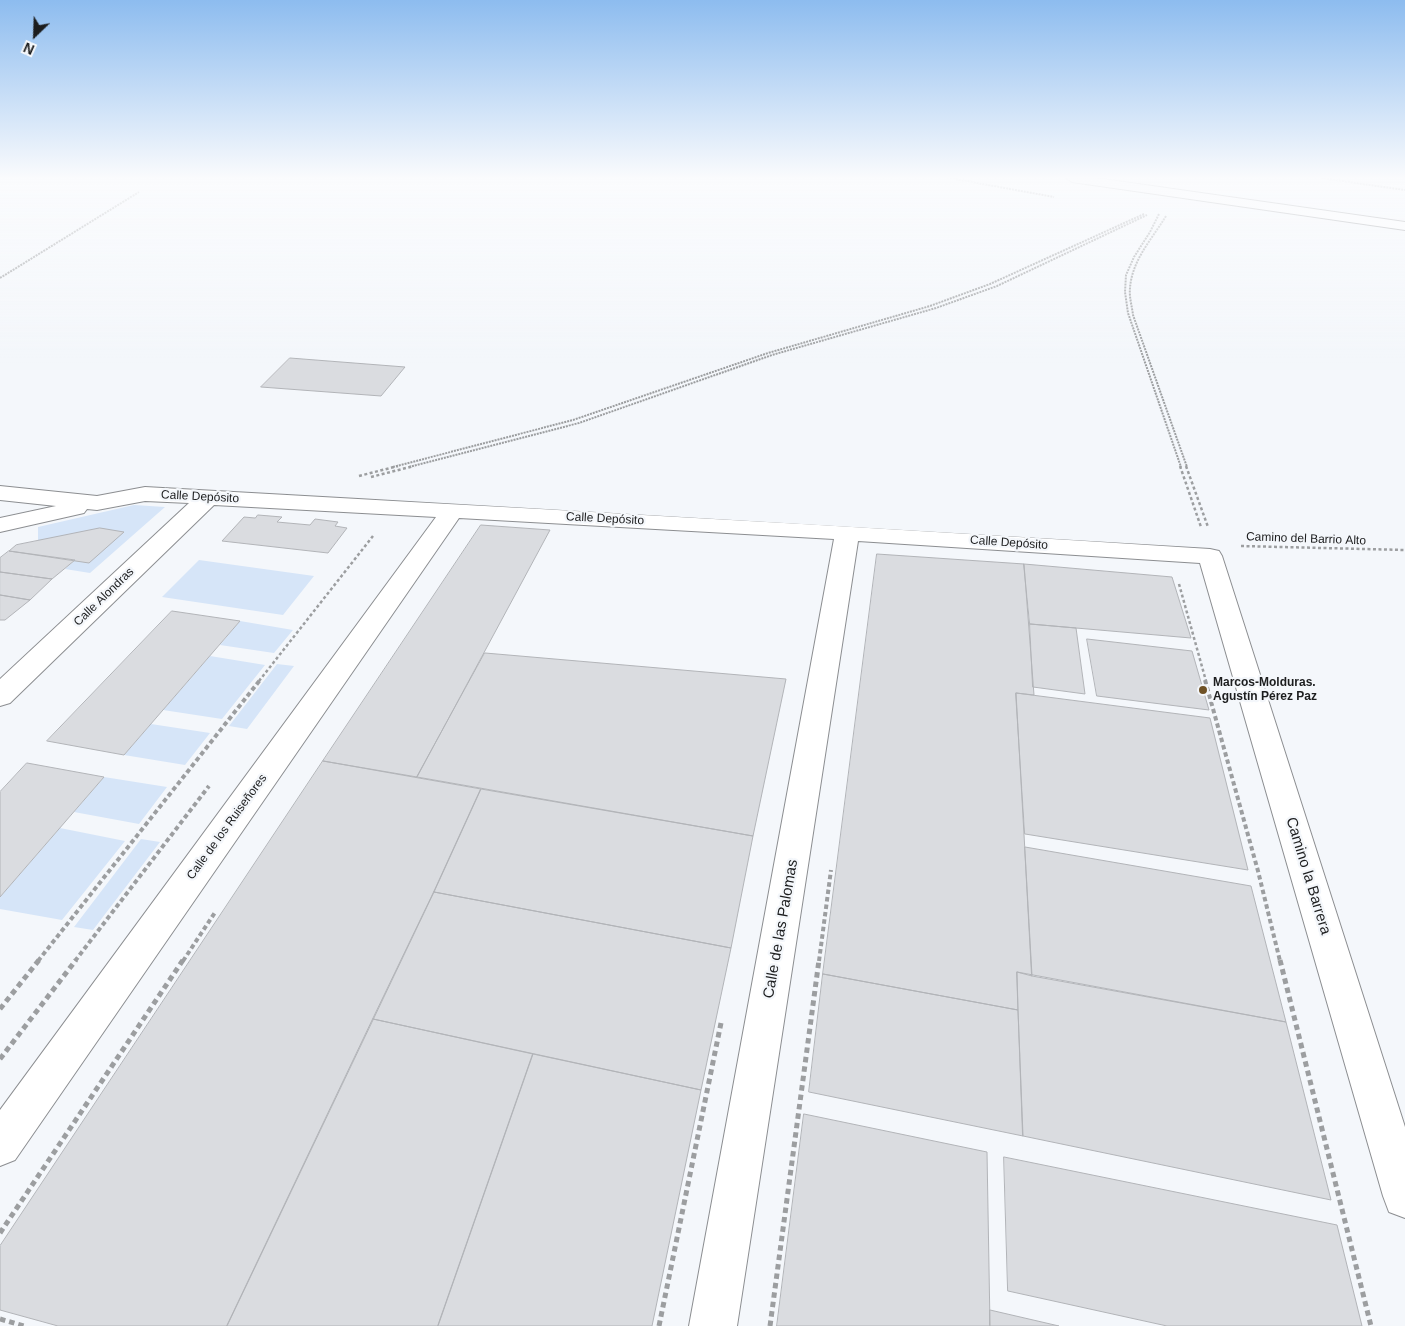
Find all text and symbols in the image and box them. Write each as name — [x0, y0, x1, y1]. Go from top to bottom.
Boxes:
north arrow — [10, 10, 60, 60]
text: N — [21, 39, 37, 58]
street label: Calle Depósito — [161, 488, 239, 506]
street label: Calle Depósito — [566, 510, 644, 528]
street label: Camino del Barrio Alto — [1246, 530, 1366, 548]
street label: Calle Depósito — [970, 533, 1048, 553]
street label: Calle Alondras — [71, 565, 137, 629]
place label: Marcos-Molduras. Agustín Pérez Paz — [1213, 676, 1317, 704]
marker: Marcos-Molduras. Agustín Pérez Paz — [1197, 684, 1209, 696]
street label: Calle de los Ruiseñores — [184, 772, 270, 882]
street label: Camino la Barrera — [1282, 815, 1334, 937]
street label: Calle de las Palomas — [760, 858, 802, 1000]

